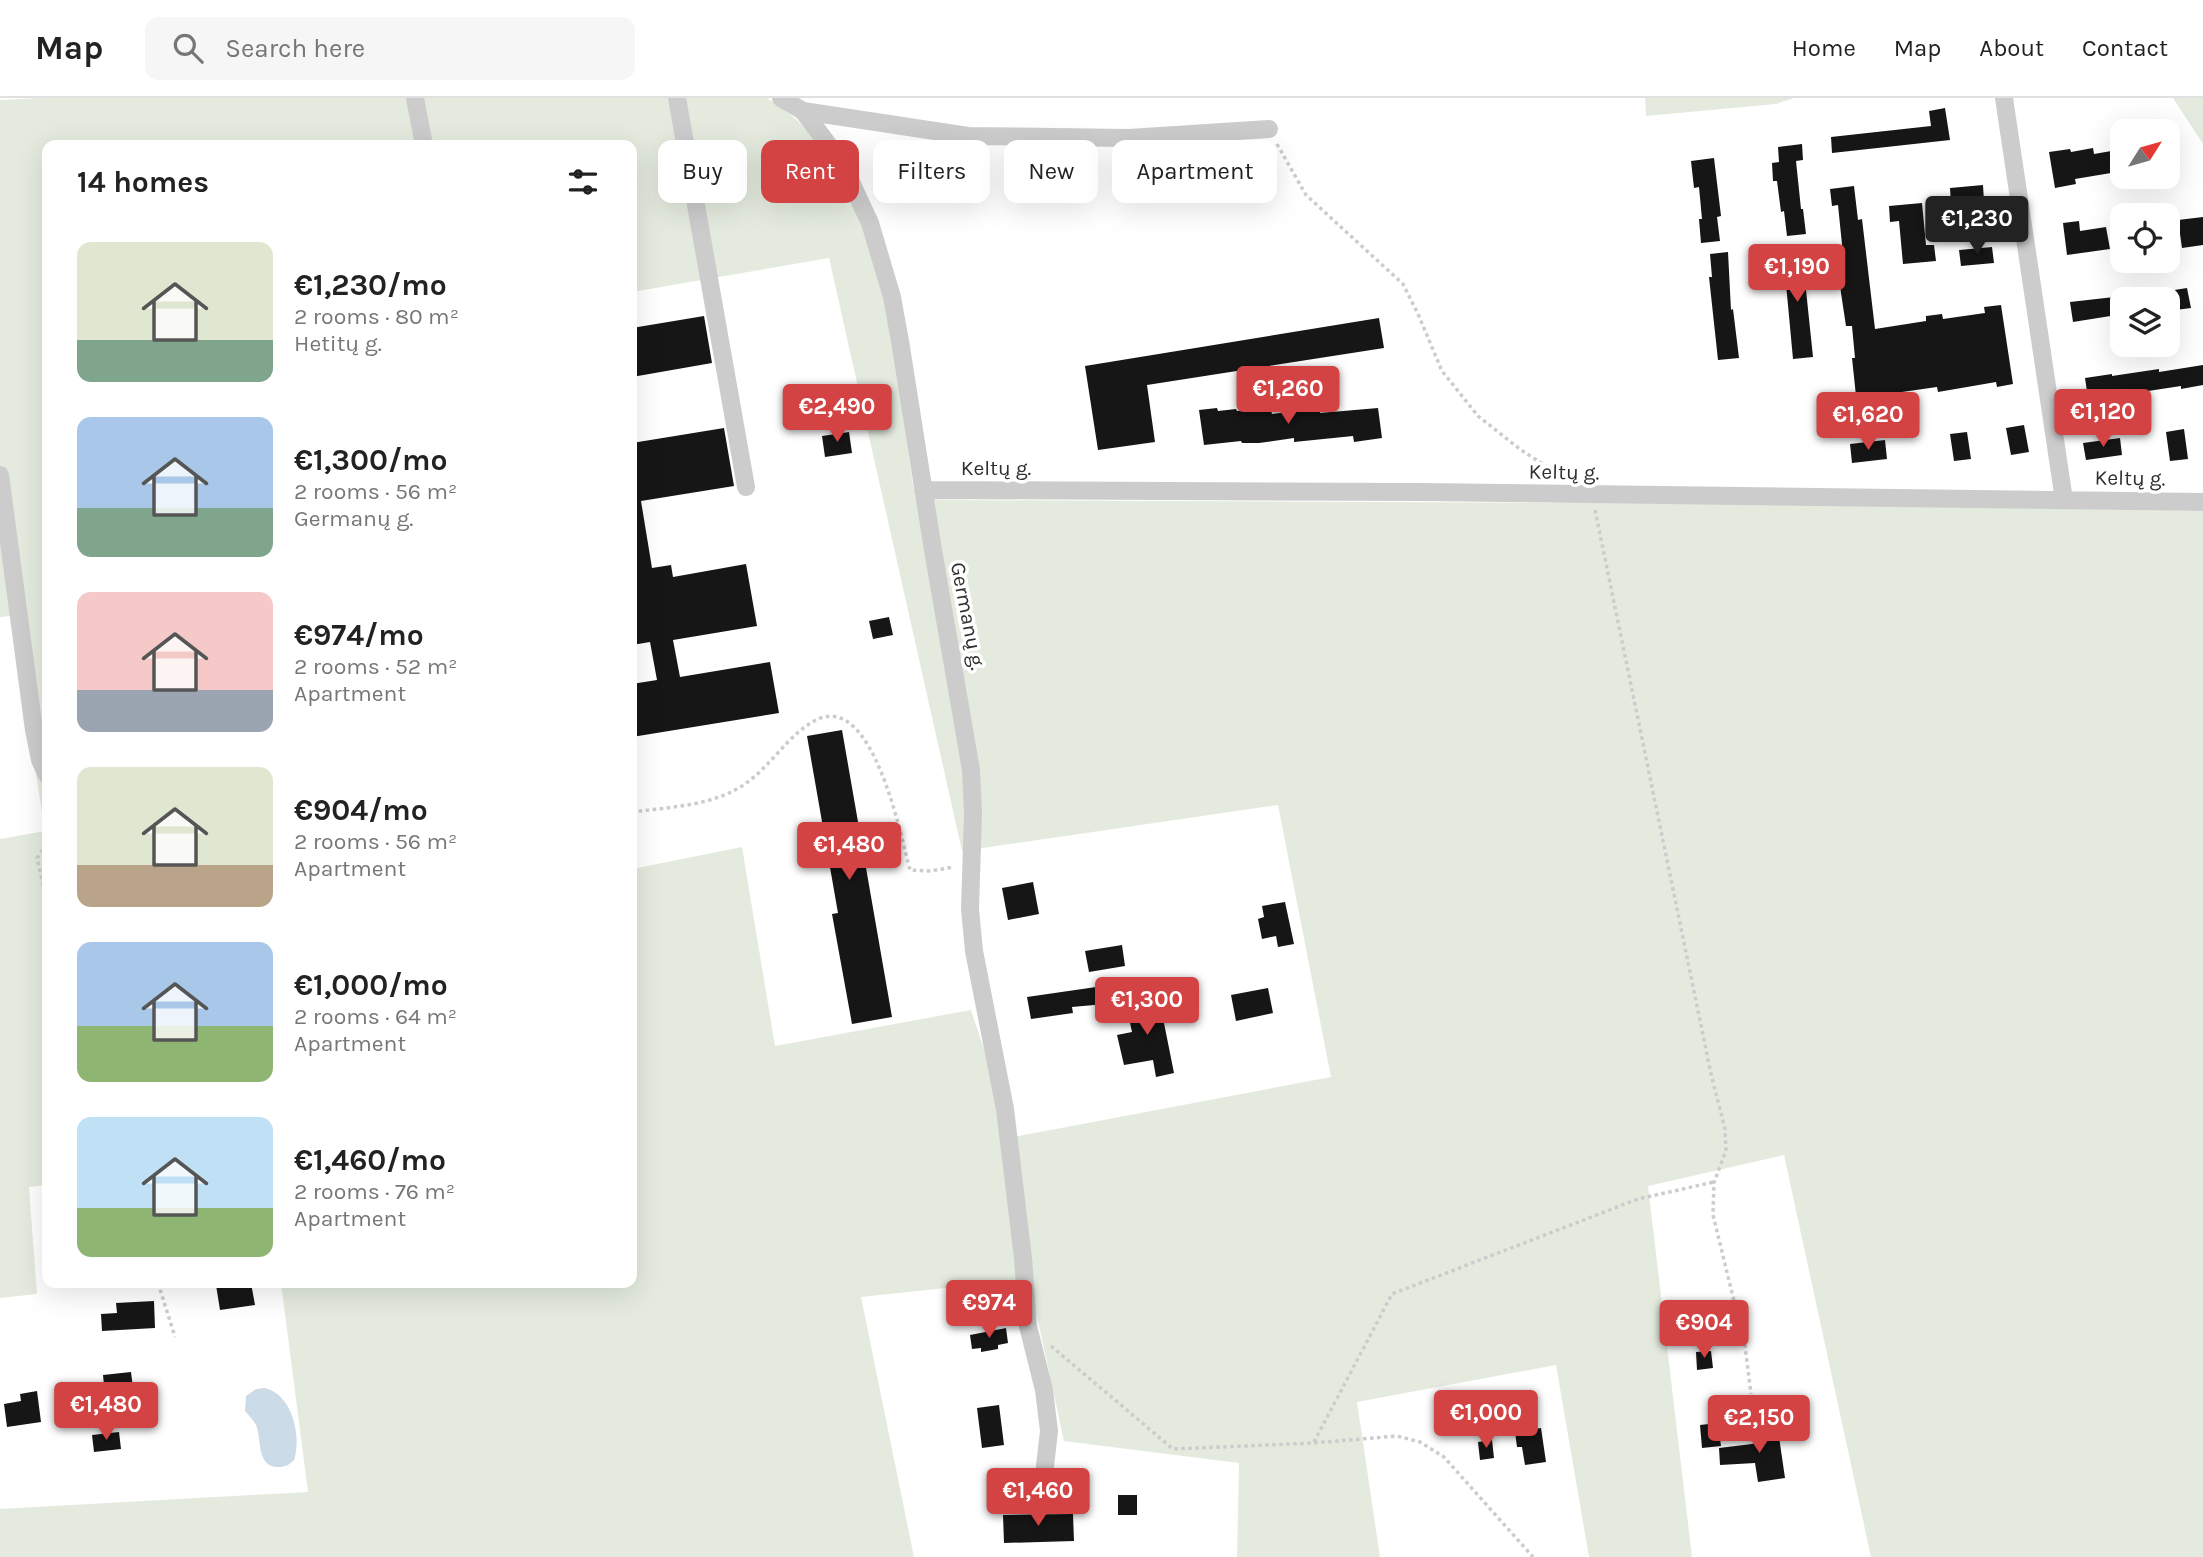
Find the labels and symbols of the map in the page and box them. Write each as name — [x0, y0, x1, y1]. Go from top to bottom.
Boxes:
north arrow — [2110, 119, 2180, 189]
pin: €1,230 — [1920, 197, 2034, 256]
pin: €1,190 — [1740, 244, 1854, 304]
pin: €1,260 — [1231, 366, 1345, 426]
pin: €2,490 — [780, 384, 894, 444]
pin: €1,120 — [2046, 390, 2160, 449]
pin: €1,620 — [1811, 392, 1925, 452]
street label: Keltų g. — [961, 456, 1032, 480]
street label: Keltų g. — [1528, 459, 1600, 485]
street label: Keltų g. — [2094, 465, 2166, 491]
street label: Germanų g. — [946, 560, 990, 672]
pin: €1,480 — [792, 822, 906, 882]
pin: €1,300 — [1090, 978, 1204, 1037]
pin: €974 — [948, 1280, 1030, 1340]
pin: €904 — [1663, 1300, 1745, 1360]
pin: €1,480 — [49, 1382, 163, 1442]
pin: €1,000 — [1429, 1390, 1543, 1450]
pin: €2,150 — [1702, 1396, 1816, 1455]
pin: €1,460 — [981, 1468, 1095, 1528]

